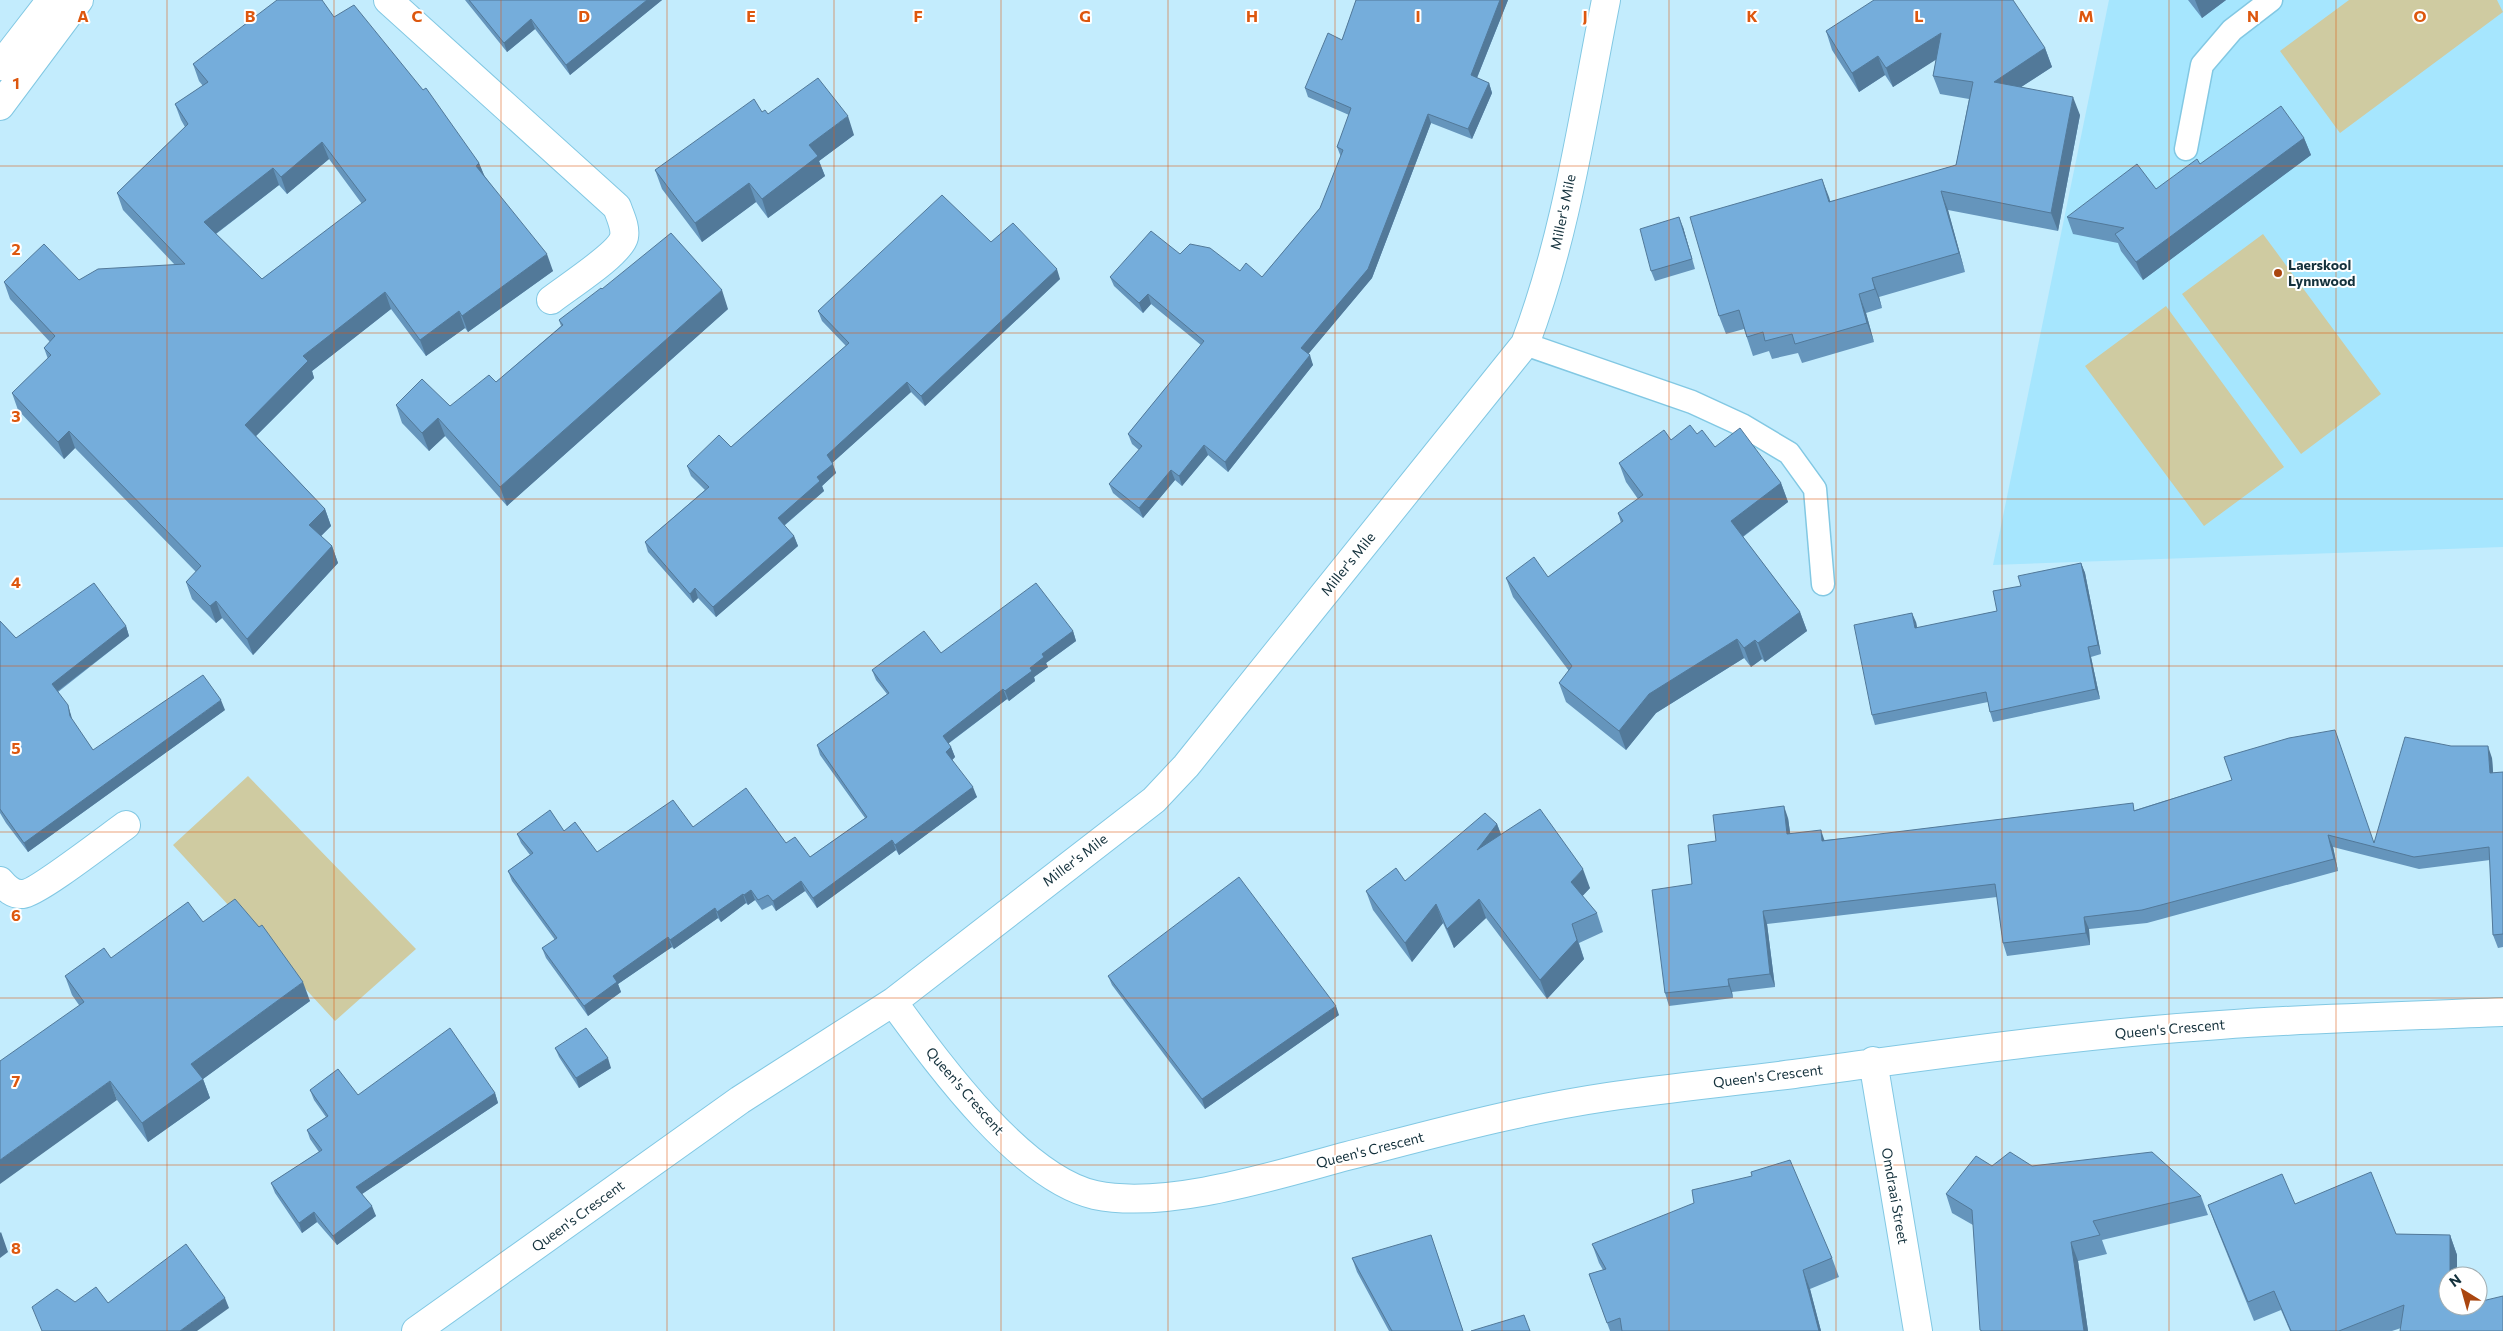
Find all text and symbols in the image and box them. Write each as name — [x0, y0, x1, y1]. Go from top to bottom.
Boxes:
text: A — [77, 6, 89, 25]
text: B — [245, 6, 256, 25]
text: C — [412, 6, 423, 25]
text: D — [578, 6, 590, 25]
text: E — [746, 6, 756, 25]
text: F — [913, 6, 923, 25]
text: G — [1079, 6, 1091, 25]
text: H — [1246, 6, 1258, 25]
text: I — [1415, 6, 1421, 25]
text: J — [1582, 6, 1588, 25]
text: K — [1746, 6, 1758, 25]
text: L — [1914, 6, 1924, 25]
text: M — [2078, 6, 2094, 25]
text: N — [2247, 6, 2259, 25]
text: O — [2413, 6, 2427, 25]
text: 1 — [12, 73, 20, 92]
street label: Miller's Mile — [1546, 173, 1579, 251]
text: 2 — [11, 239, 21, 258]
place label: Laerskool Lynnwood — [2288, 256, 2356, 289]
marker: Laerskool Lynnwood — [2272, 267, 2284, 279]
text: 3 — [11, 406, 21, 425]
street label: Miller's Mile — [1317, 528, 1378, 599]
text: 4 — [11, 572, 21, 591]
text: 5 — [11, 738, 21, 757]
street label: Miller's Mile — [1039, 830, 1111, 890]
text: 6 — [11, 905, 21, 924]
street label: Queen's Crescent — [2114, 1015, 2226, 1042]
street label: Queen's Crescent — [923, 1043, 1008, 1138]
street label: Queen's Crescent — [1712, 1060, 1824, 1091]
text: 7 — [12, 1071, 21, 1090]
street label: Queen's Crescent — [1314, 1128, 1426, 1171]
street label: Omdraai Street — [1879, 1146, 1912, 1246]
street label: Queen's Crescent — [528, 1176, 628, 1255]
text: 8 — [11, 1238, 21, 1257]
north arrow — [2438, 1266, 2488, 1316]
text: N — [2446, 1270, 2464, 1290]

